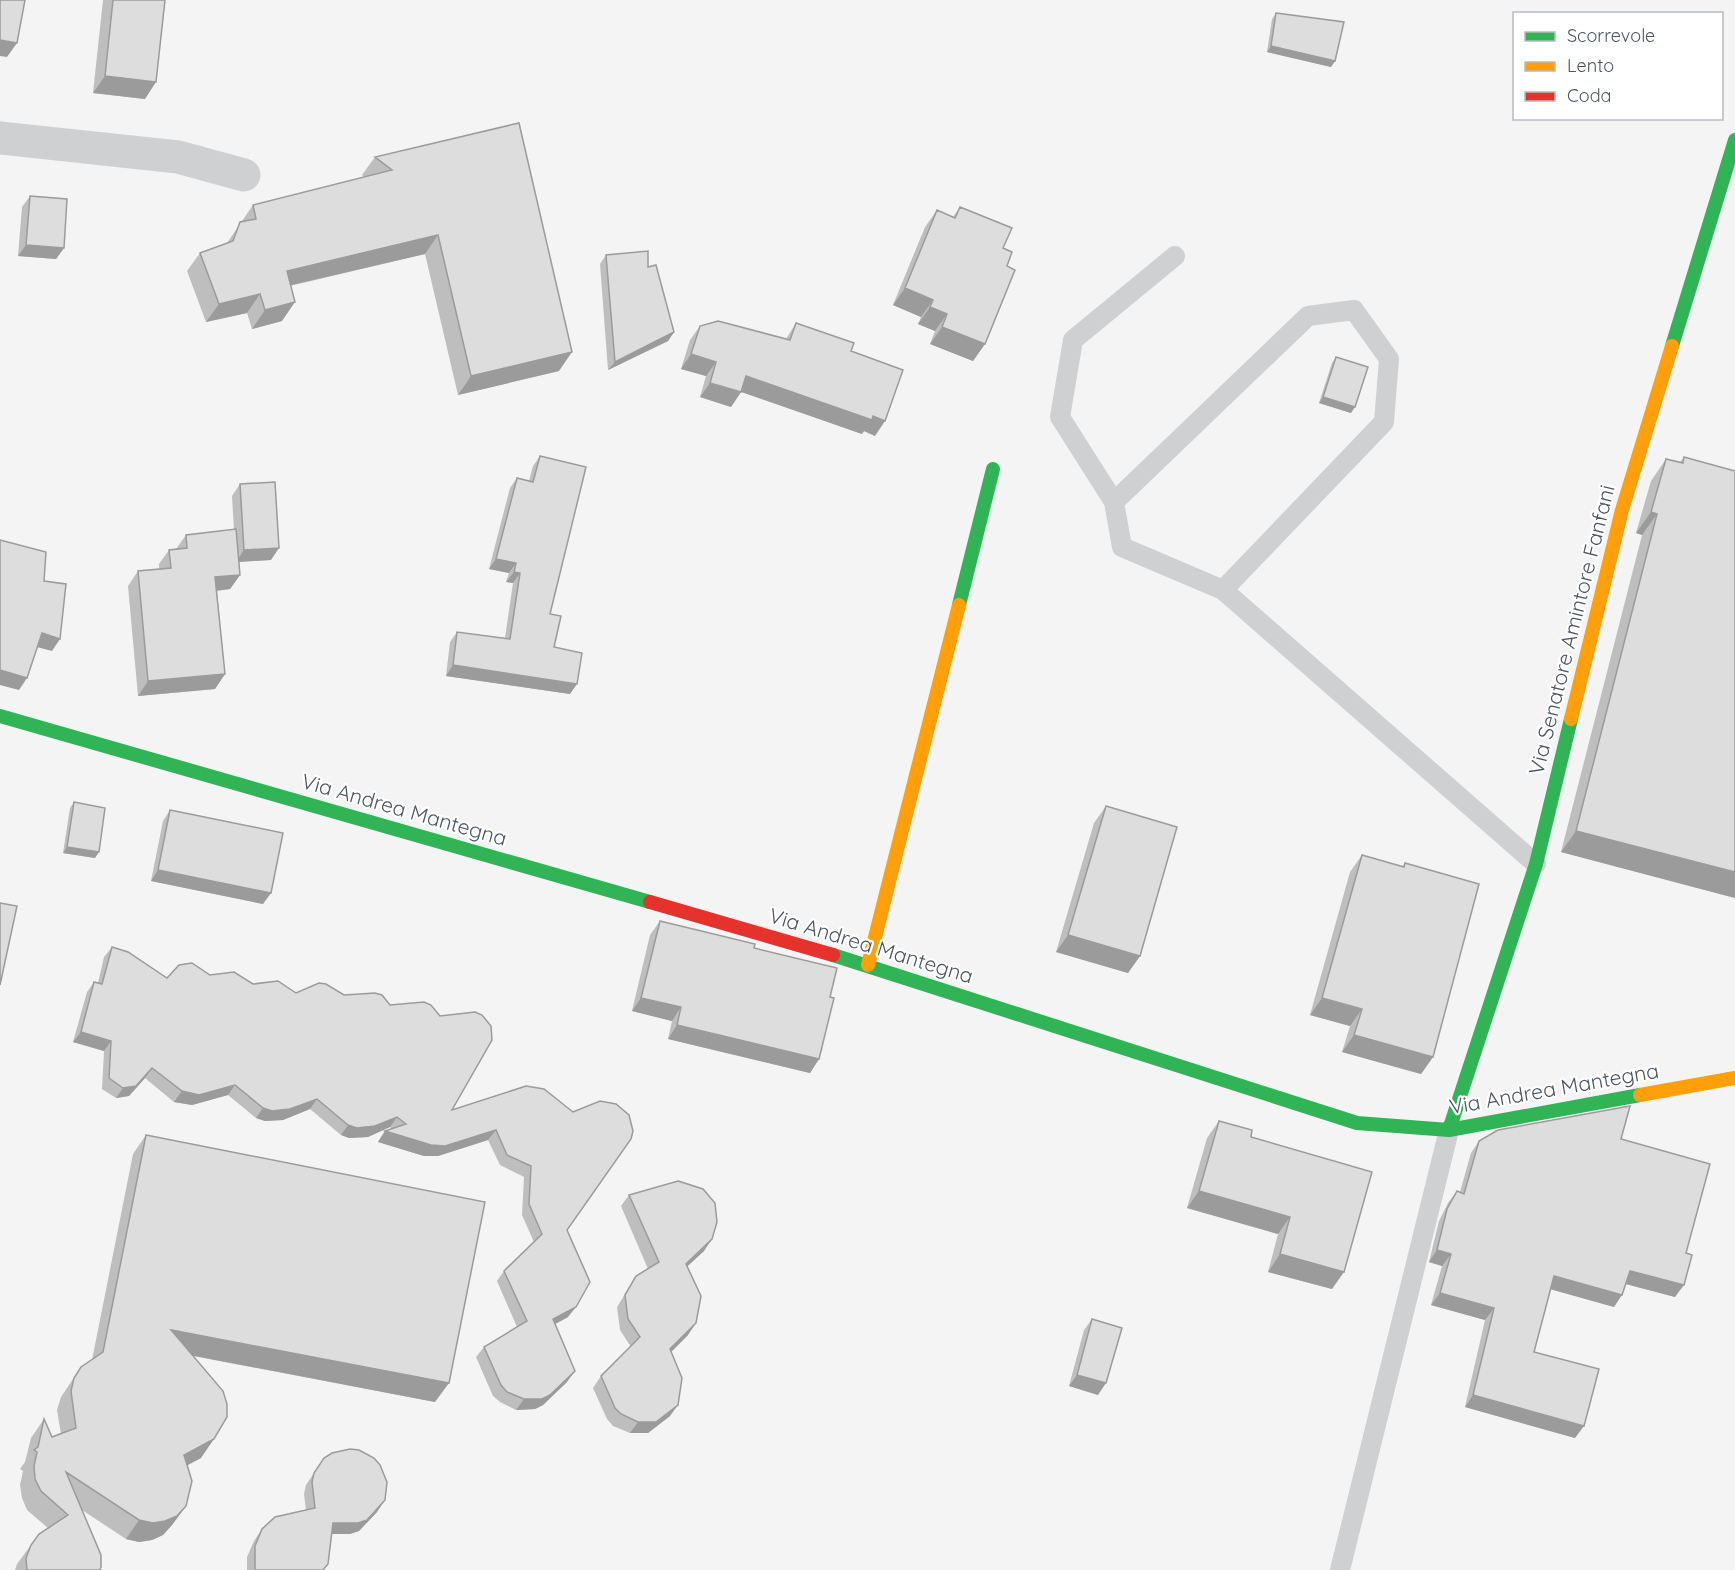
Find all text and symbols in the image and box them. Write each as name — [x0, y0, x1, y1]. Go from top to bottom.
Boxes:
legend — [1513, 12, 1723, 120]
text: Scorrevole — [1567, 24, 1655, 47]
text: Lento — [1567, 54, 1614, 77]
text: Coda — [1567, 84, 1611, 107]
street label: Via Senatore Amintore Fanfani — [1522, 482, 1620, 777]
street label: Via Andrea Mantegna — [299, 767, 510, 851]
street label: Via Andrea Mantegna — [766, 902, 977, 989]
street label: Via Andrea Mantegna — [1447, 1057, 1661, 1119]

